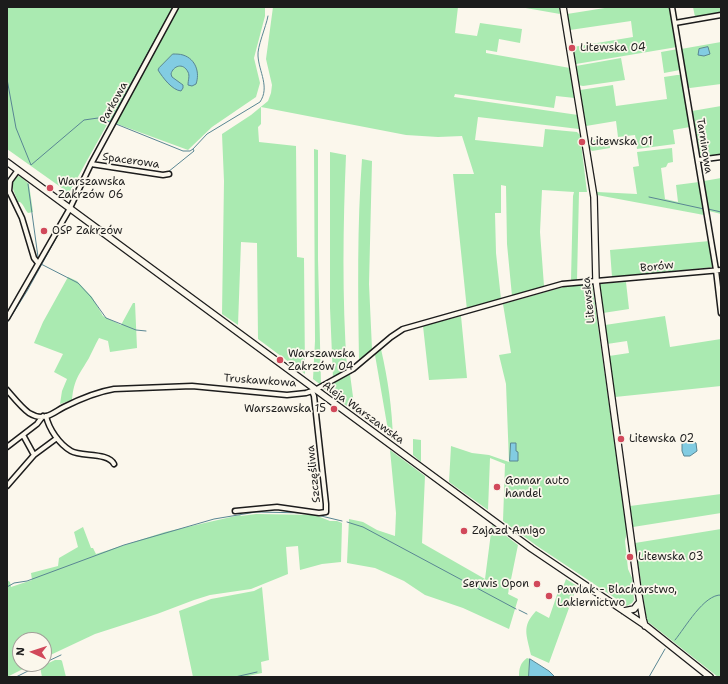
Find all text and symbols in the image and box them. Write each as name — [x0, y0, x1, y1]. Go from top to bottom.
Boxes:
place label: Litewska 04 — [580, 41, 646, 55]
marker: Litewska 04 — [567, 43, 577, 53]
street label: Parkowa — [97, 80, 131, 126]
street label: Tarninowa — [693, 117, 715, 175]
place label: Litewska 01 — [590, 135, 653, 149]
marker: Litewska 01 — [577, 137, 587, 147]
street label: Spacerowa — [102, 150, 160, 172]
place label: Warszawska Zakrzów 06 — [58, 175, 125, 201]
marker: Warszawska Zakrzów 06 — [45, 183, 55, 193]
place label: OSP Zakrzów — [52, 224, 123, 238]
marker: OSP Zakrzów — [39, 226, 49, 236]
street label: Borów — [640, 259, 674, 275]
street label: Litewska — [580, 276, 598, 324]
place label: Warszawska Zakrzów 04 — [288, 347, 355, 373]
marker: Warszawska Zakrzów 04 — [275, 355, 285, 365]
street label: Truskawkowa — [223, 372, 297, 390]
street label: Aleja Warszawska — [320, 379, 406, 447]
place label: Warszawska 15 — [244, 402, 326, 416]
marker: Warszawska 15 — [329, 404, 339, 414]
place label: Litewska 02 — [629, 432, 694, 446]
marker: Litewska 02 — [616, 434, 626, 444]
street label: Szczęśliwa — [304, 445, 324, 503]
place label: Gomar auto handel — [505, 474, 569, 500]
marker: Gomar auto handel — [492, 482, 502, 492]
place label: Zajazd Amigo — [472, 524, 545, 538]
marker: Zajazd Amigo — [459, 526, 469, 536]
place label: Litewska 03 — [638, 550, 703, 564]
marker: Litewska 03 — [625, 552, 635, 562]
place label: Serwis Opon — [463, 577, 529, 591]
marker: Serwis Opon — [532, 579, 542, 589]
place label: Pawlak - Blacharstwo, Lakiernictwo — [557, 583, 677, 609]
marker: Pawlak - Blacharstwo, Lakiernictwo — [544, 591, 554, 601]
north arrow — [12, 632, 52, 672]
text: N — [13, 647, 28, 656]

